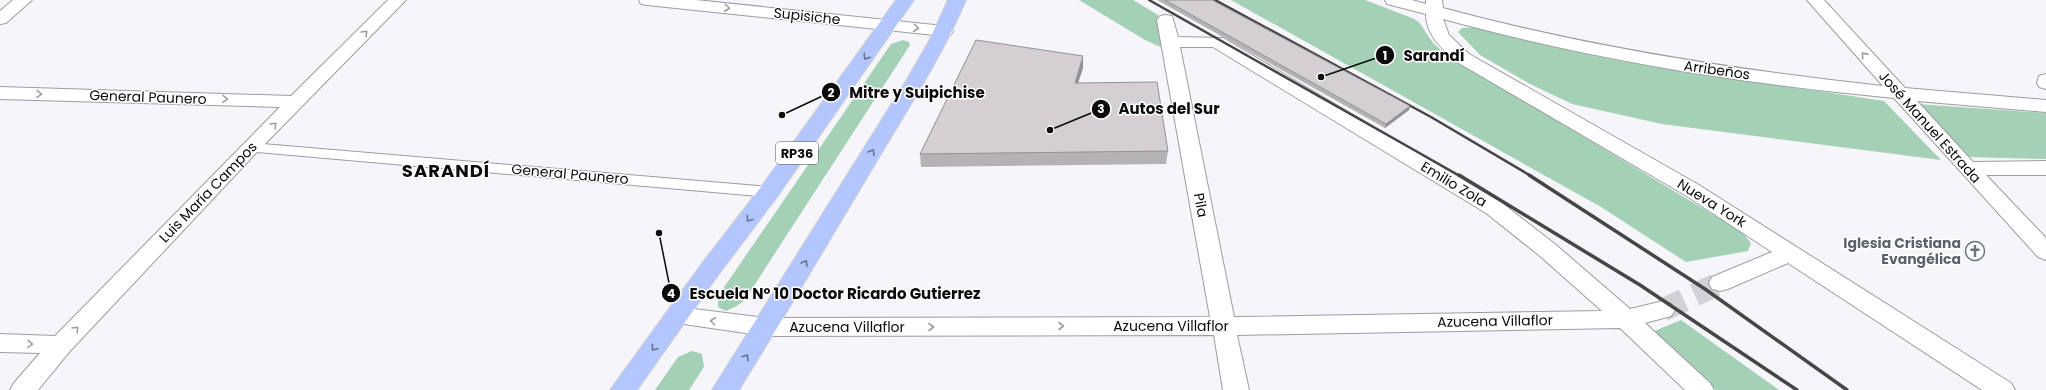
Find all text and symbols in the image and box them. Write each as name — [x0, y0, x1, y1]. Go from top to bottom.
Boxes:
street label: Supisiche — [773, 3, 842, 29]
one-way arrow — [724, 4, 730, 13]
one-way arrow — [913, 23, 919, 32]
one-way arrow — [361, 30, 368, 38]
callout: Sarandí — [1375, 42, 1473, 69]
text: Sarandí — [1403, 45, 1465, 66]
text: 1 — [1383, 47, 1387, 64]
one-way arrow — [864, 52, 871, 59]
one-way arrow — [1862, 52, 1869, 60]
street label: Arribeños — [1683, 55, 1751, 85]
street label: José Manuel Estrada — [1874, 67, 1986, 187]
callout: Mitre y Suipichise — [821, 79, 993, 106]
text: Mitre y Suipichise — [849, 82, 985, 103]
text: 2 — [828, 84, 835, 101]
street label: General Paunero — [89, 85, 207, 109]
one-way arrow — [36, 90, 42, 98]
one-way arrow — [222, 95, 228, 104]
callout: Autos del Sur — [1091, 95, 1228, 122]
text: Autos del Sur — [1118, 98, 1220, 119]
text: 3 — [1097, 100, 1105, 117]
one-way arrow — [269, 122, 276, 130]
street label: Luis María Campos — [155, 137, 261, 247]
road number: RP36 — [776, 142, 818, 164]
one-way arrow — [867, 149, 875, 156]
street label: Emilio Zola — [1417, 156, 1491, 212]
district label: SARANDÍ — [402, 158, 490, 183]
street label: General Paunero — [511, 159, 629, 189]
street label: Nueva York — [1674, 174, 1751, 233]
street label: Pila — [1189, 191, 1213, 219]
one-way arrow — [747, 214, 754, 221]
place label: Iglesia Cristiana Evangélica — [1843, 233, 1961, 269]
church icon: Iglesia Cristiana Evangélica — [1964, 240, 1986, 262]
one-way arrow — [800, 260, 807, 267]
callout: Escuela Nº 10 Doctor Ricardo Gutierrez — [661, 280, 988, 307]
text: Escuela Nº 10 Doctor Ricardo Gutierrez — [689, 283, 981, 304]
text: 4 — [667, 285, 675, 302]
street label: Azucena Villaflor — [1437, 310, 1553, 332]
one-way arrow — [710, 316, 716, 325]
street label: Azucena Villaflor — [1113, 316, 1229, 336]
street label: Azucena Villaflor — [789, 317, 905, 337]
one-way arrow — [928, 322, 934, 331]
one-way arrow — [1058, 322, 1064, 330]
one-way arrow — [71, 326, 79, 334]
one-way arrow — [27, 340, 33, 348]
one-way arrow — [652, 343, 659, 350]
one-way arrow — [741, 354, 749, 361]

